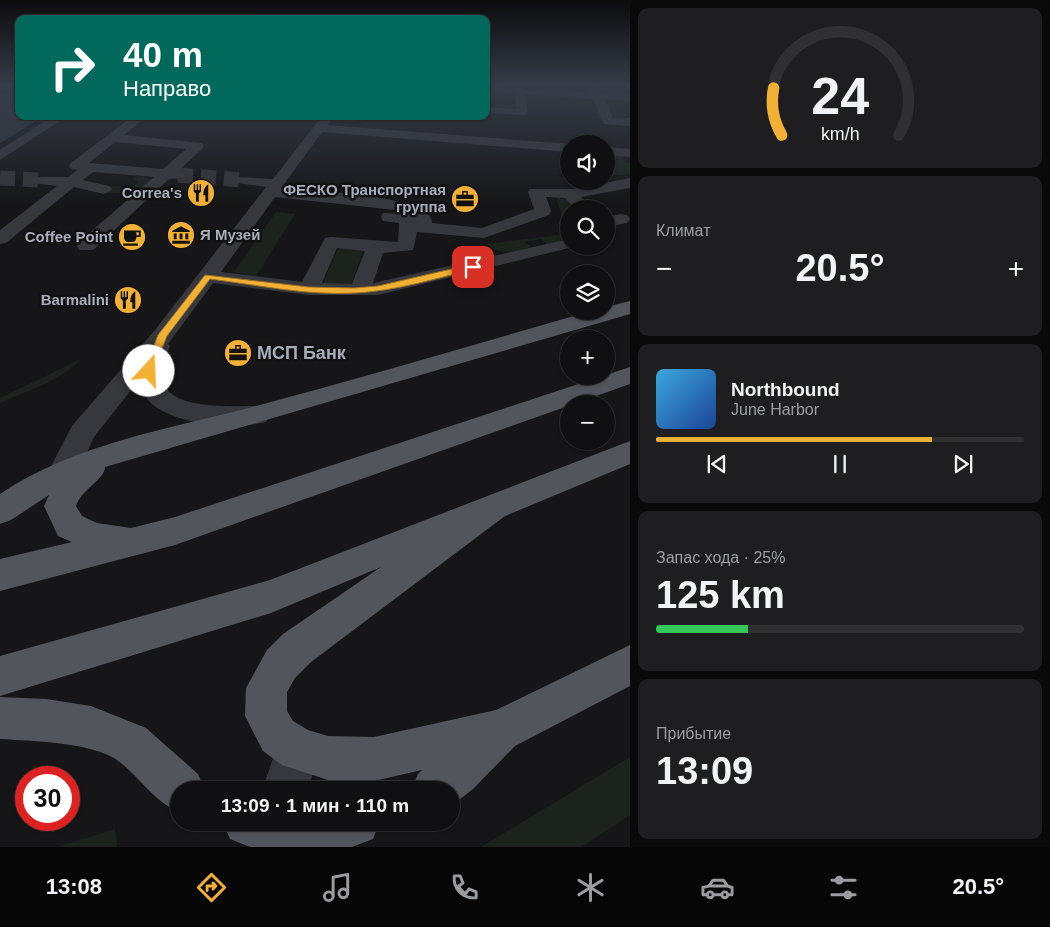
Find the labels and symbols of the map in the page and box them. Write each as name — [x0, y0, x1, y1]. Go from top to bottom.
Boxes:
restaurant icon: Correa's — [186, 178, 216, 208]
place label: ФЕСКО Транспортная группа — [283, 181, 447, 215]
place label: Correa's — [122, 184, 182, 201]
office icon: ФЕСКО Транспортная группа — [450, 184, 480, 214]
museum icon: Я Музей — [166, 220, 196, 250]
cafe icon: Coffee Point — [117, 222, 147, 252]
place label: Я Музей — [200, 226, 260, 243]
place label: Coffee Point — [25, 228, 113, 245]
pin — [452, 246, 494, 288]
restaurant icon: Barmalini — [113, 285, 143, 315]
place label: Barmalini — [41, 291, 109, 308]
office icon: МСП Банк — [223, 338, 253, 368]
place label: МСП Банк — [257, 343, 347, 363]
position arrow — [122, 344, 174, 396]
speed limit sign: 30 — [15, 766, 80, 831]

